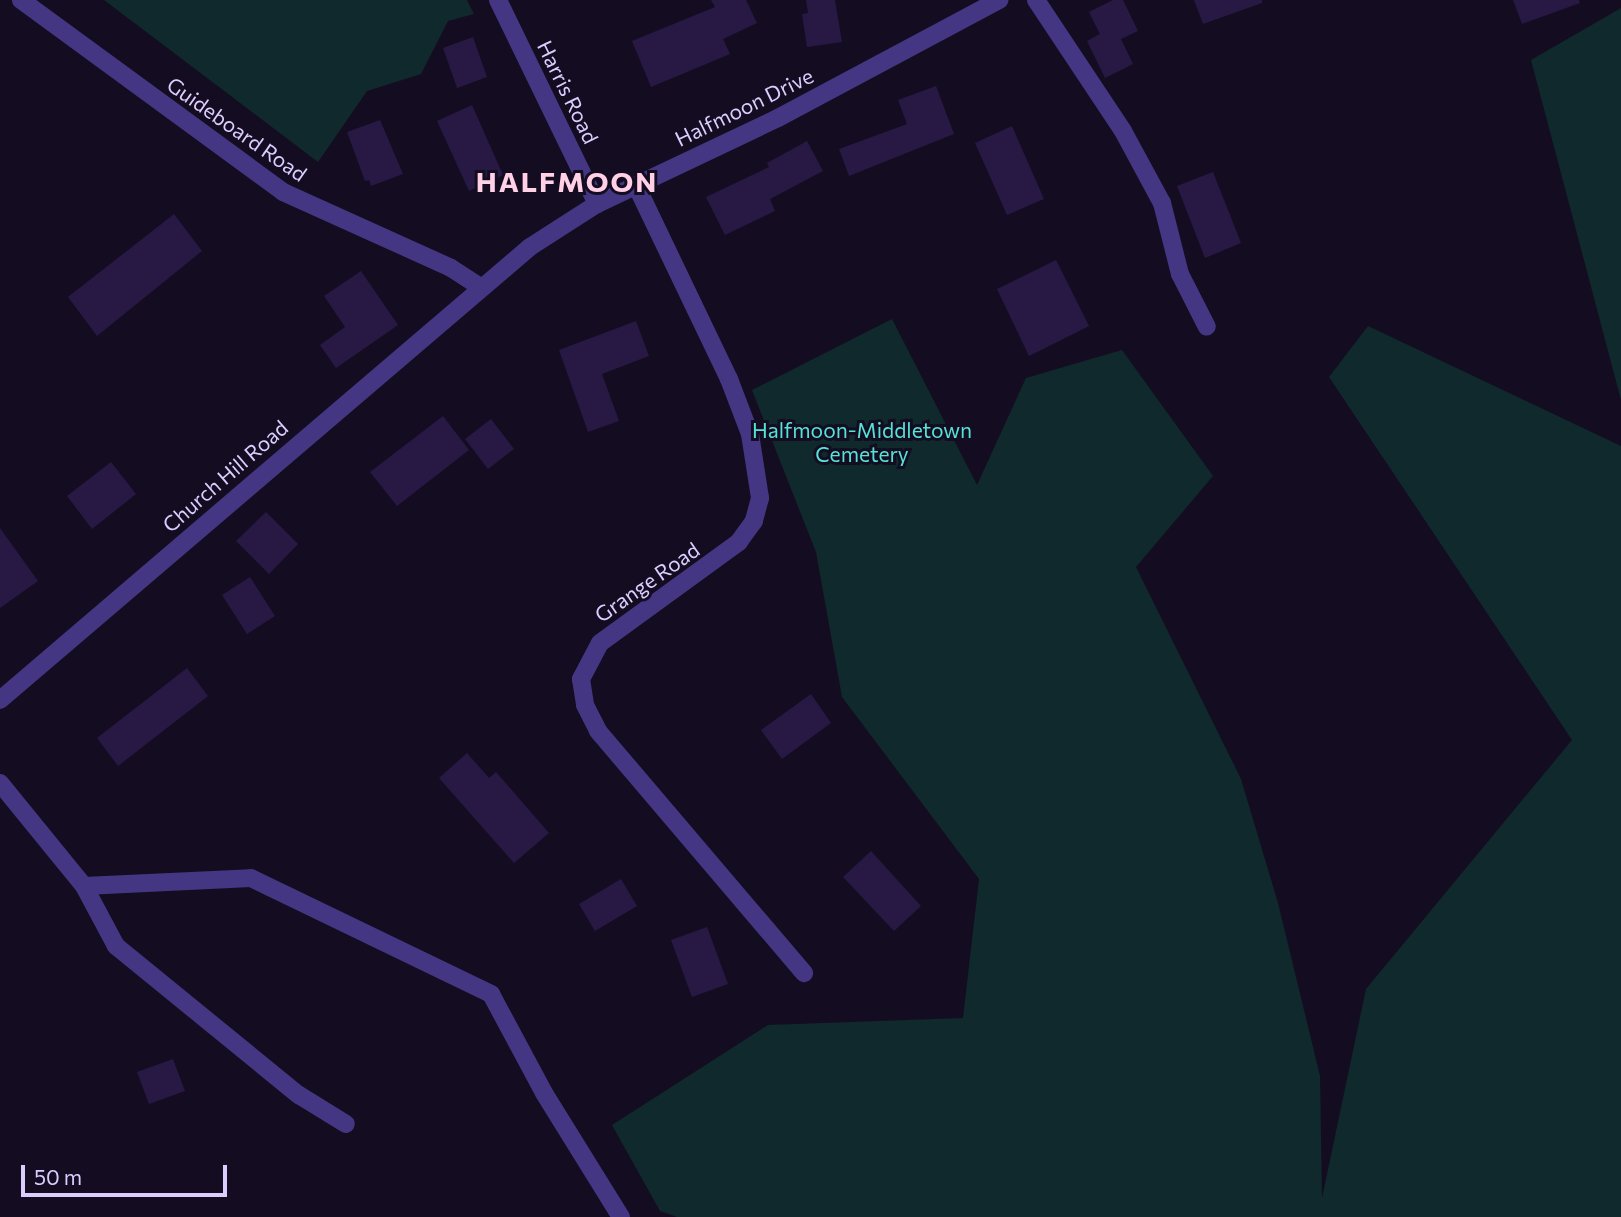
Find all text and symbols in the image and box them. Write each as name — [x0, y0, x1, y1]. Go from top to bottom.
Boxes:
street label: Harris Road — [532, 36, 604, 148]
street label: Halfmoon Drive — [671, 63, 817, 151]
street label: Guideboard Road — [162, 71, 312, 187]
district label: HALFMOON — [477, 164, 657, 198]
street label: Church Hill Road — [157, 415, 293, 537]
park label: Halfmoon-Middletown Cemetery — [752, 417, 972, 467]
street label: Grange Road — [590, 537, 704, 627]
scale bar — [24, 1150, 231, 1194]
text: 50 m — [34, 1164, 82, 1189]

